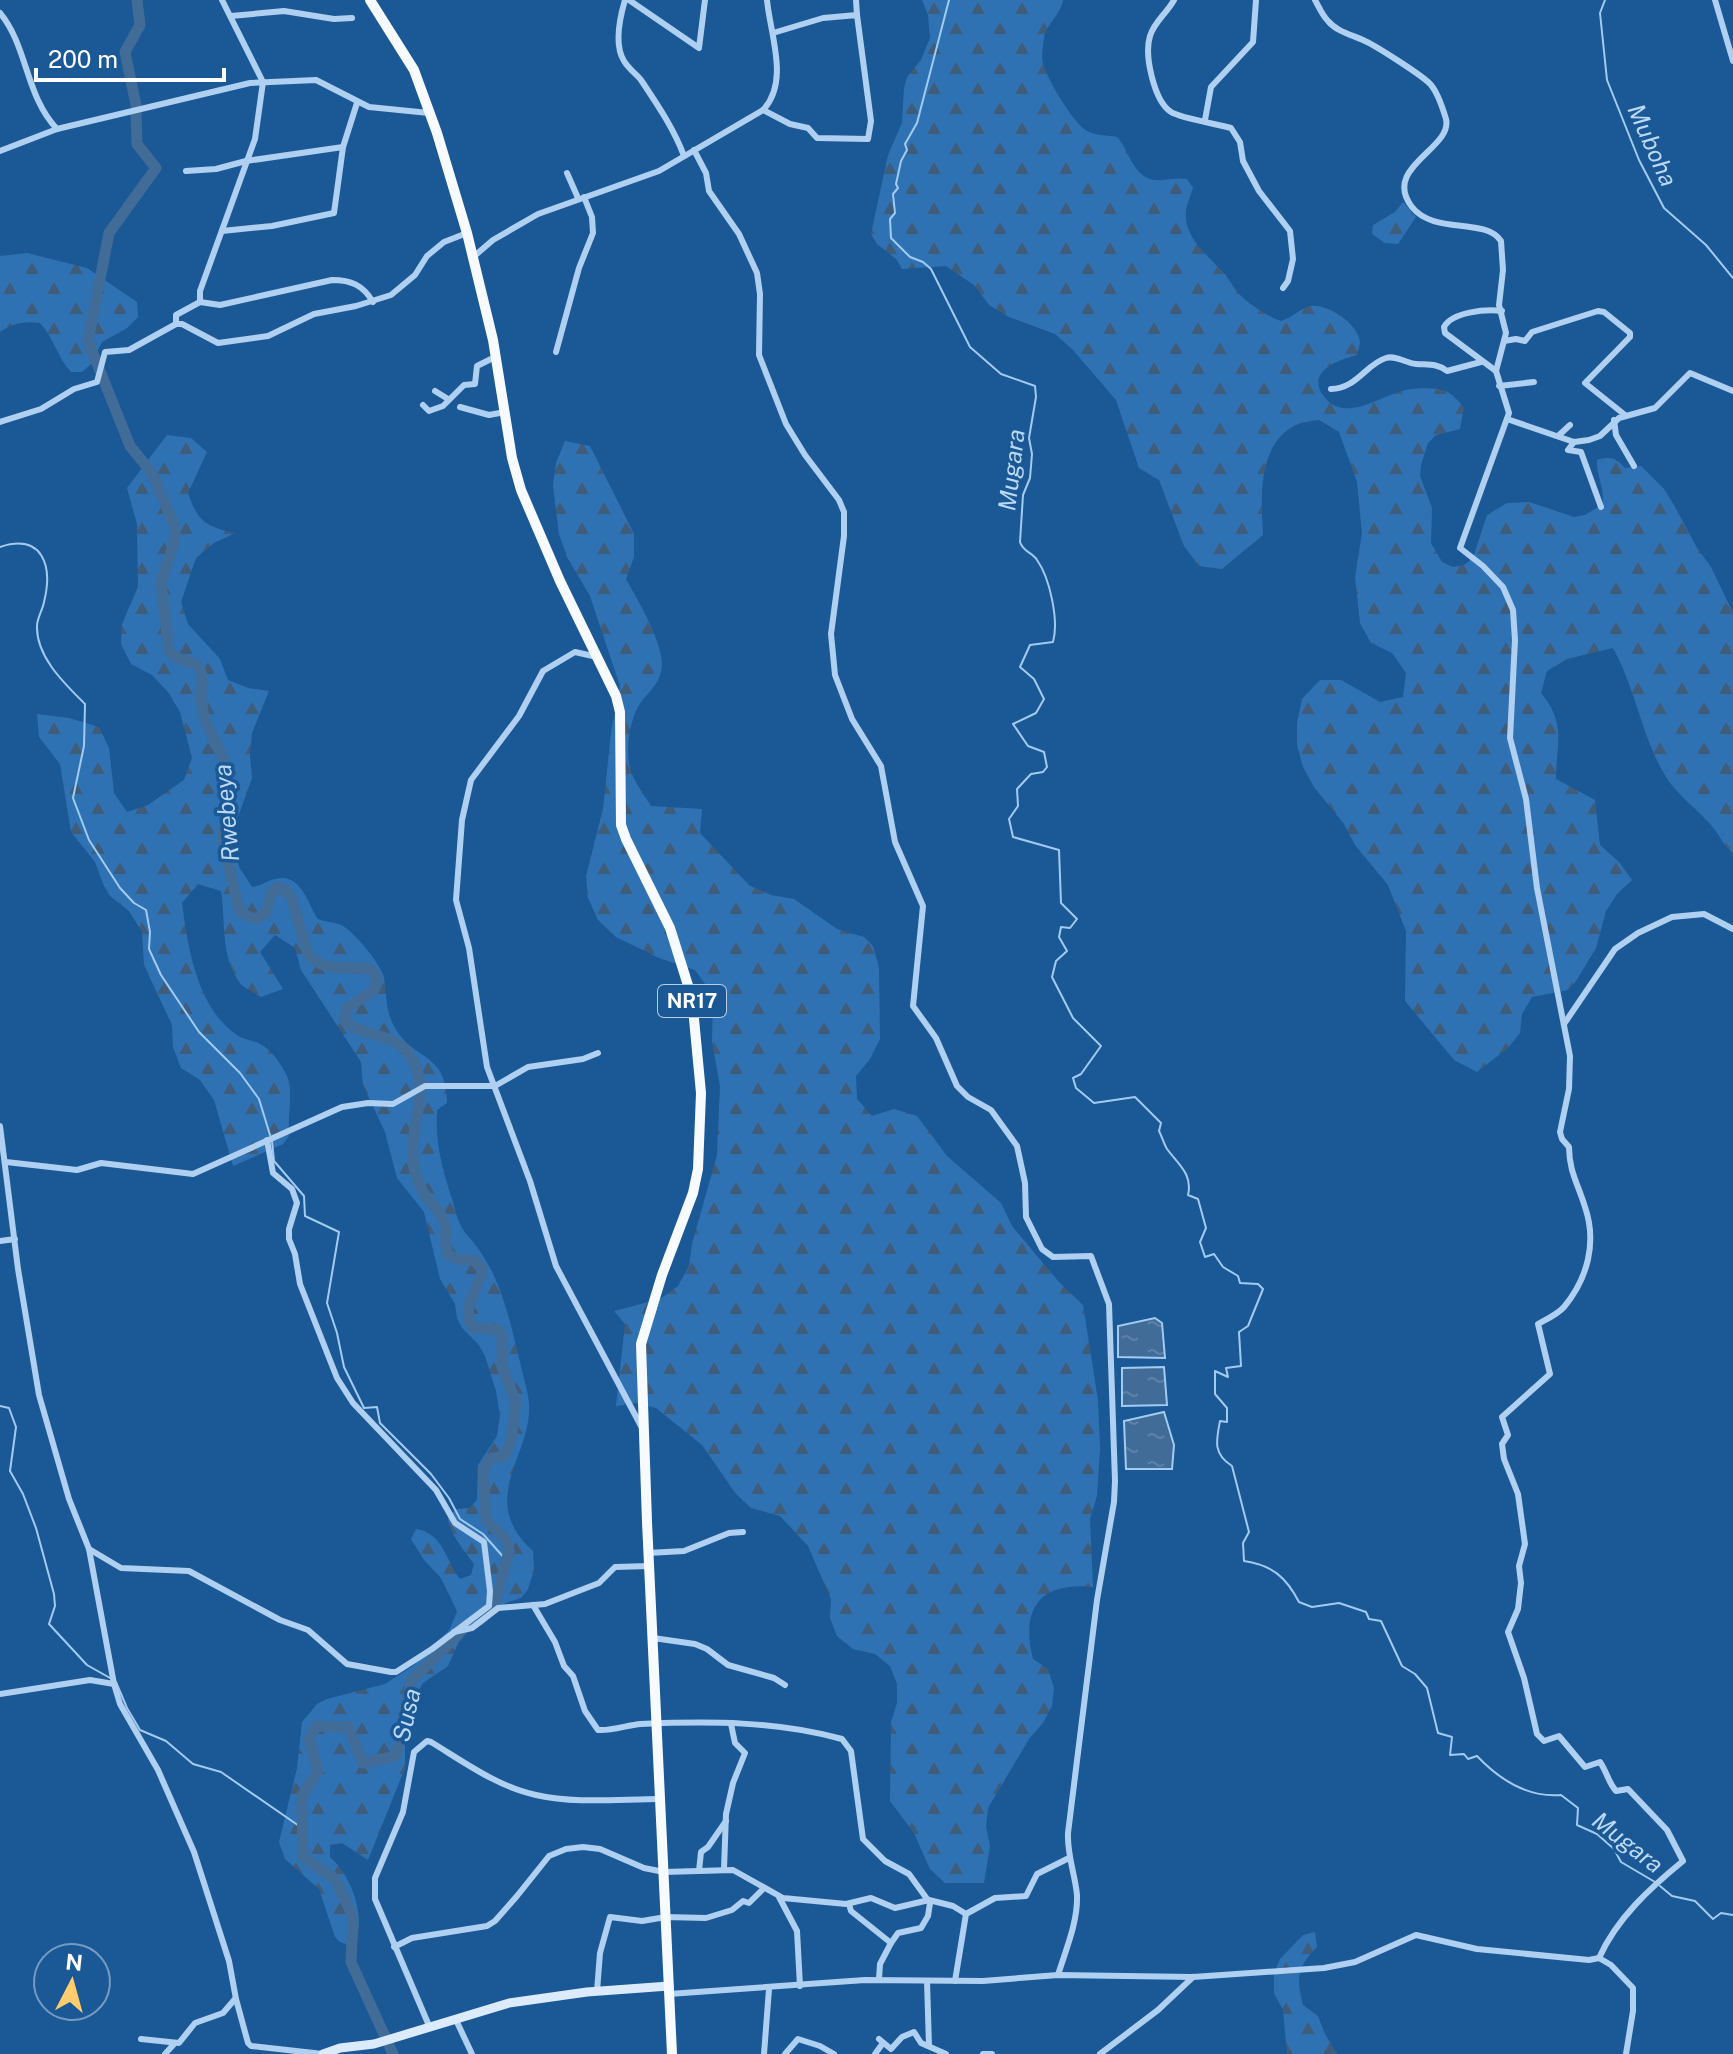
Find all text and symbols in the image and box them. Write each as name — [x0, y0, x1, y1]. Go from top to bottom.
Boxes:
scale bar — [36, 32, 224, 82]
text: 200 m — [48, 45, 118, 73]
water label: Muboha — [1622, 99, 1684, 191]
water label: Mugara — [992, 428, 1030, 512]
water label: Rwebeya — [208, 763, 244, 863]
road number: NR17 — [658, 985, 726, 1017]
water label: Susa — [386, 1686, 426, 1744]
water label: Mugara — [1587, 1806, 1669, 1878]
north arrow — [32, 1942, 112, 2022]
text: N — [64, 1948, 84, 1976]

